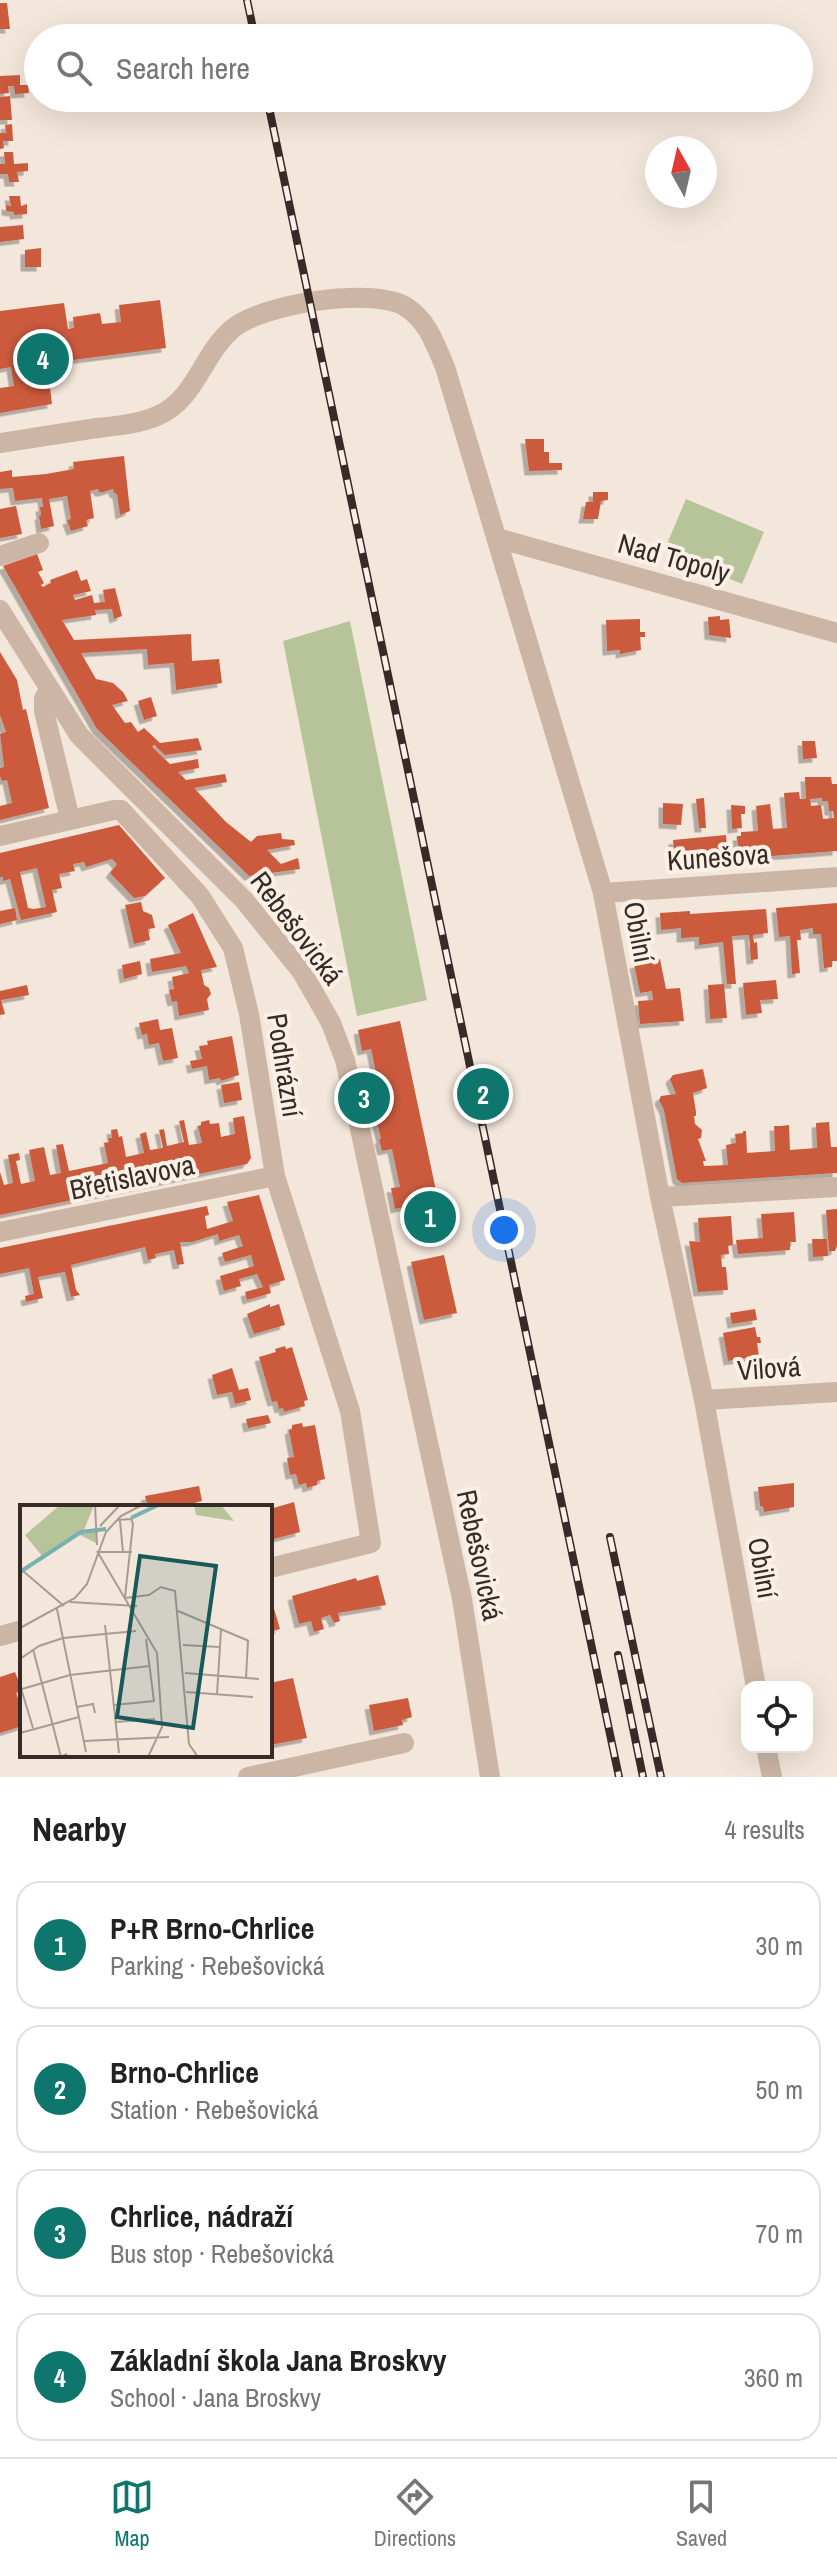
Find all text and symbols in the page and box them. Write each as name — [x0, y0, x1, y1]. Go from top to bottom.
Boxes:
search box — [24, 24, 813, 112]
icon: search — [52, 46, 96, 90]
text: Search here — [116, 48, 250, 88]
north arrow — [645, 136, 717, 208]
pin: 4 — [17, 329, 69, 389]
street label: Nad Topoly — [614, 524, 735, 592]
street label: Kunešova — [666, 834, 770, 880]
street label: Rebešovická — [242, 864, 352, 993]
street label: Obilní — [615, 898, 664, 966]
street label: Podhrázní — [258, 1010, 312, 1120]
pin: 2 — [457, 1064, 509, 1124]
pin: 3 — [338, 1068, 390, 1128]
street label: Břetislavova — [66, 1145, 198, 1209]
pin: 1 — [404, 1187, 456, 1247]
your location — [484, 1210, 524, 1250]
street label: Vilová — [736, 1347, 802, 1389]
street label: Rebešovická — [448, 1486, 512, 1624]
inset map — [20, 1505, 272, 1757]
street label: Obilní — [739, 1535, 787, 1602]
map controls — [741, 1681, 813, 1753]
button: locate — [741, 1681, 813, 1753]
text: Nearby — [32, 1806, 127, 1852]
text: 4 results — [724, 1812, 805, 1847]
text: P+R Brno-Chrlice — [110, 1908, 314, 1948]
text: 1 — [54, 1928, 66, 1963]
text: 30 m — [756, 1928, 803, 1963]
text: Parking · Rebešovická — [110, 1948, 325, 1983]
text: Brno-Chrlice — [110, 2052, 259, 2092]
text: 2 — [54, 2072, 66, 2107]
text: 50 m — [756, 2072, 803, 2107]
text: Station · Rebešovická — [110, 2092, 319, 2127]
text: Chrlice, nádraží — [110, 2196, 293, 2236]
text: 3 — [54, 2216, 66, 2251]
text: 70 m — [756, 2216, 803, 2251]
text: Bus stop · Rebešovická — [110, 2236, 334, 2271]
text: Základní škola Jana Broskvy — [110, 2340, 446, 2380]
text: 4 — [54, 2360, 66, 2395]
text: 360 m — [744, 2360, 803, 2395]
text: School · Jana Broskvy — [110, 2380, 321, 2415]
tab: Map — [110, 2475, 154, 2553]
tab: Directions — [374, 2475, 456, 2553]
tab: Saved — [676, 2475, 727, 2553]

